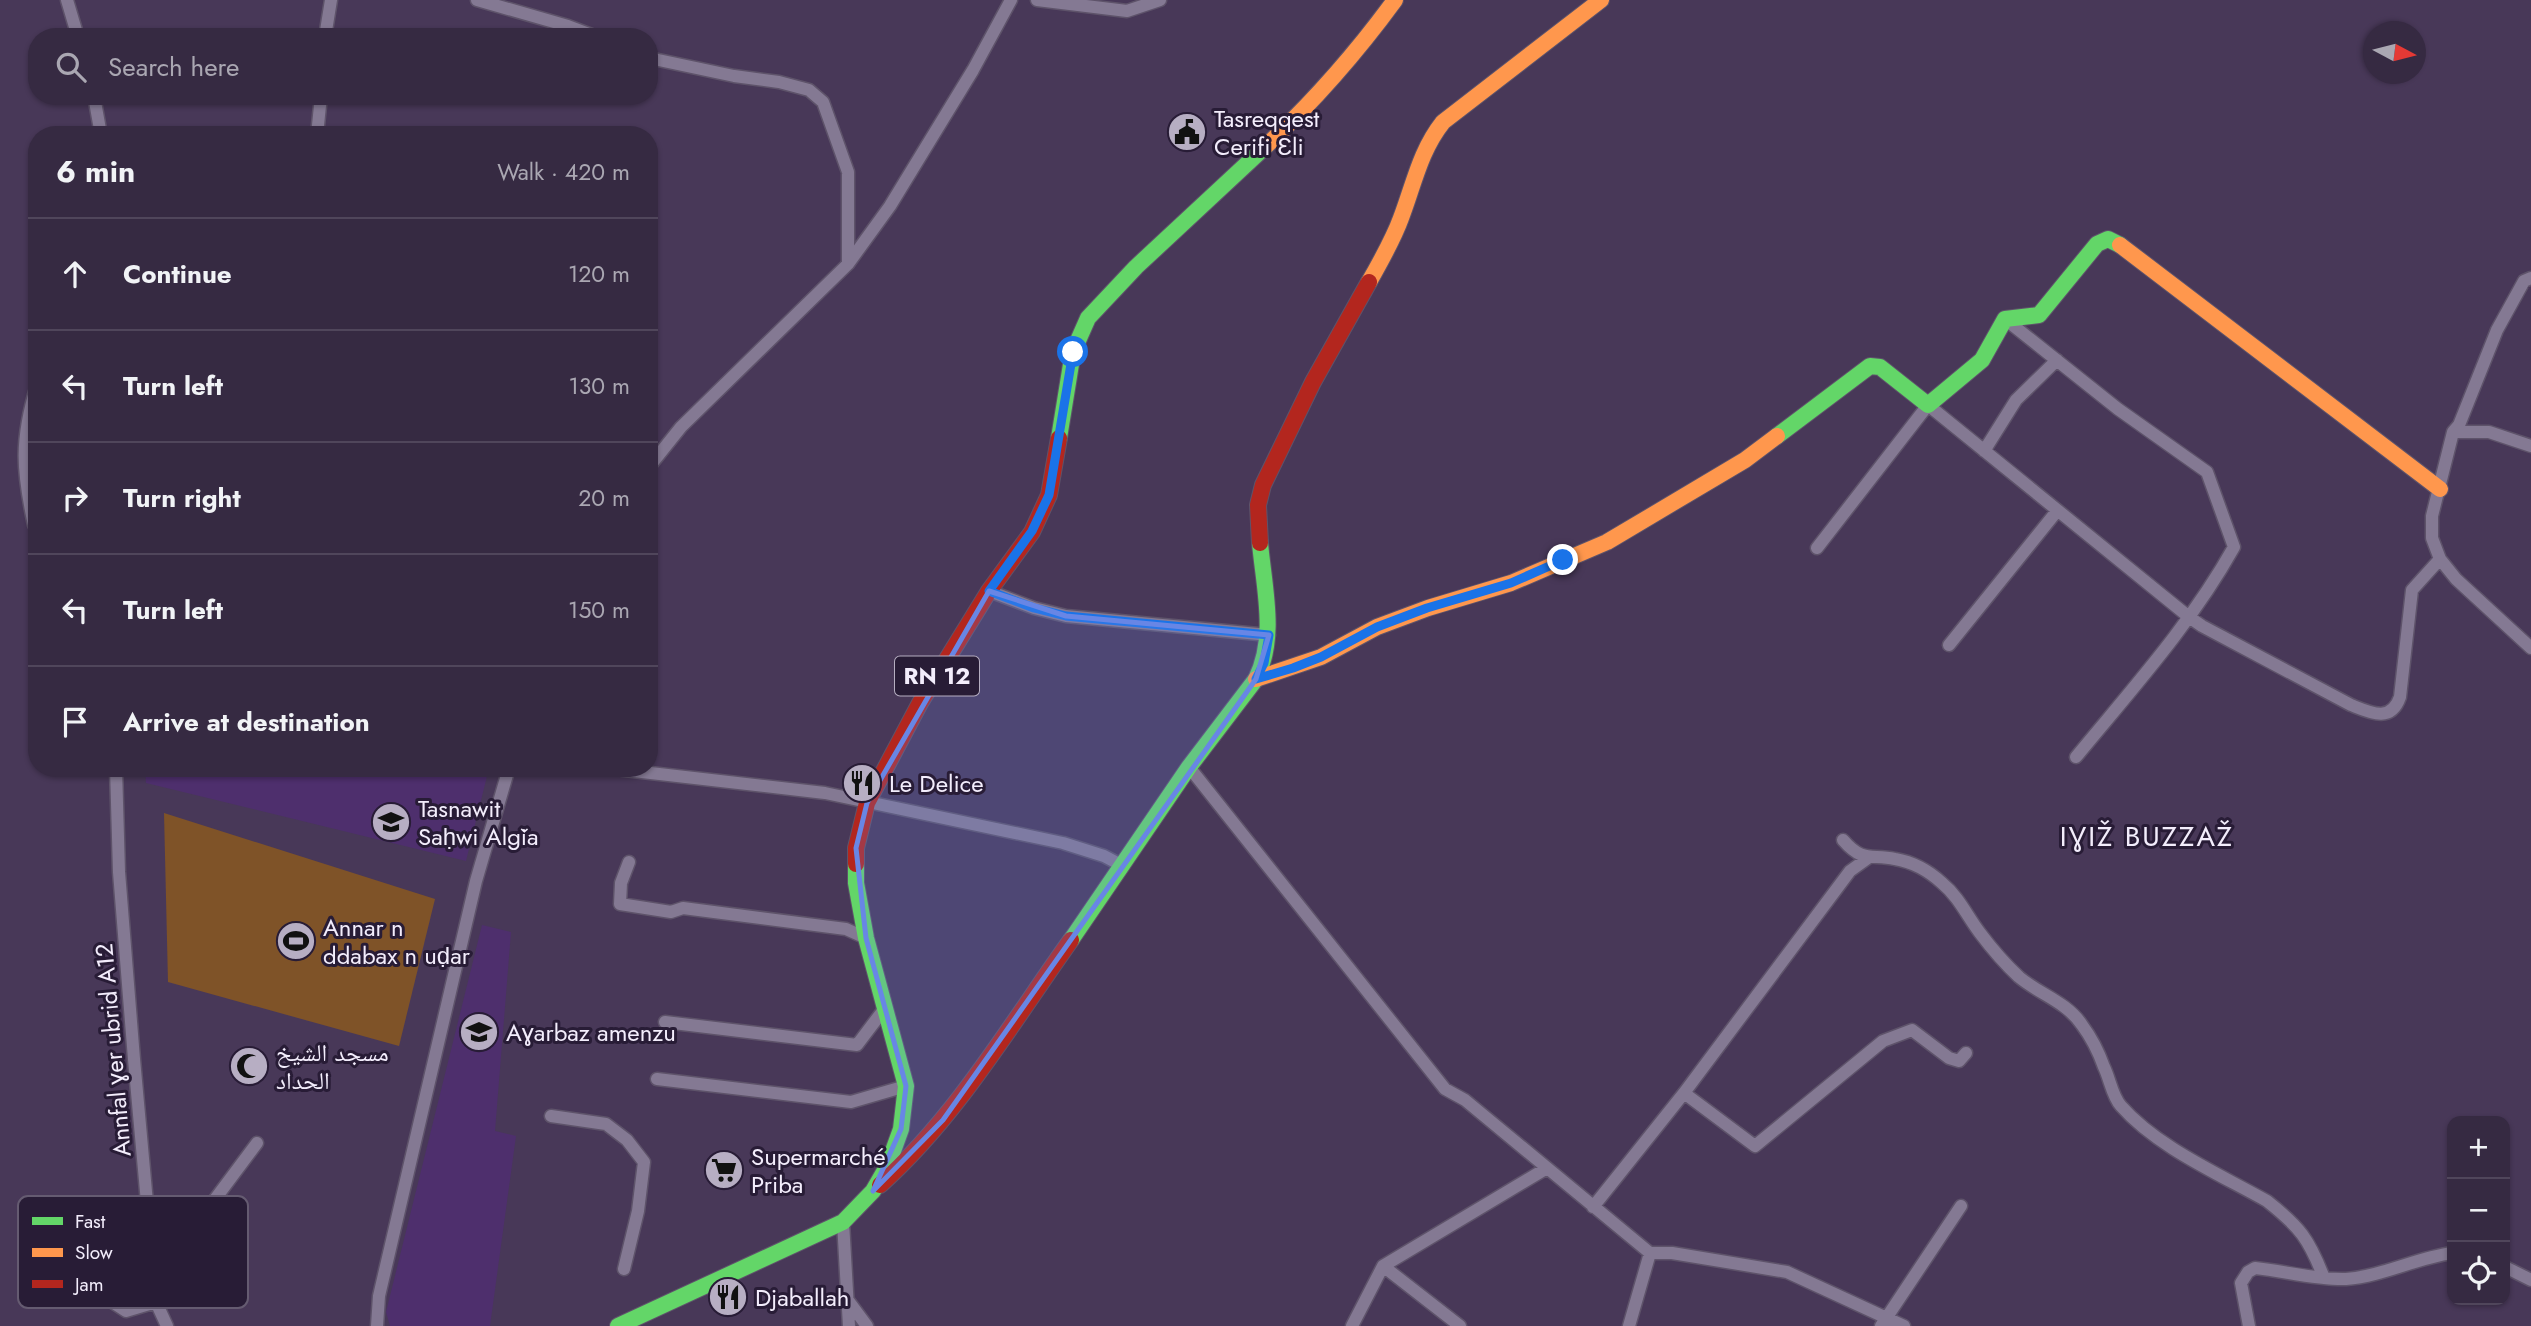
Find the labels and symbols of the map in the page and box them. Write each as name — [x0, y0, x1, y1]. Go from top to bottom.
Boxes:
north arrow — [2363, 21, 2426, 84]
place label: Tasreqqest Cerifi Ɛli — [1214, 101, 1320, 164]
public building icon: Tasreqqest Cerifi Ɛli — [1166, 111, 1208, 153]
route start — [1057, 336, 1088, 367]
route end — [1547, 544, 1578, 575]
road number: RN 12 — [895, 656, 979, 696]
restaurant icon: Le Delice — [841, 762, 883, 804]
place label: Le Delice — [889, 766, 984, 801]
place label: Tasnawit Saḥwi Alǧia — [418, 791, 539, 854]
school or university icon: Tasnawit Saḥwi Alǧia — [370, 801, 412, 843]
district label: IƔIŽ BUZZAŽ — [2060, 816, 2234, 857]
place label: Annar n ddabax n uḍar — [323, 910, 471, 973]
sports icon: Annar n ddabax n uḍar — [275, 920, 317, 962]
street label: Annfal ɣer ubrid A12 — [86, 942, 140, 1158]
school or university icon: Aɣarbaz amenzu — [458, 1011, 500, 1053]
place label: Aɣarbaz amenzu — [506, 1015, 676, 1050]
place label: مسجد الشيخ الحداد — [276, 1035, 389, 1098]
mosque icon: مسجد الشيخ الحداد — [228, 1045, 270, 1087]
place label: Supermarché Priba — [751, 1139, 886, 1202]
supermarket icon: Supermarché Priba — [703, 1149, 745, 1191]
legend — [18, 1196, 248, 1308]
text: Fast — [75, 1208, 106, 1235]
text: Slow — [75, 1239, 113, 1266]
text: Jam — [72, 1271, 104, 1298]
restaurant icon: Djaballah — [707, 1276, 749, 1318]
place label: Djaballah — [755, 1280, 849, 1315]

